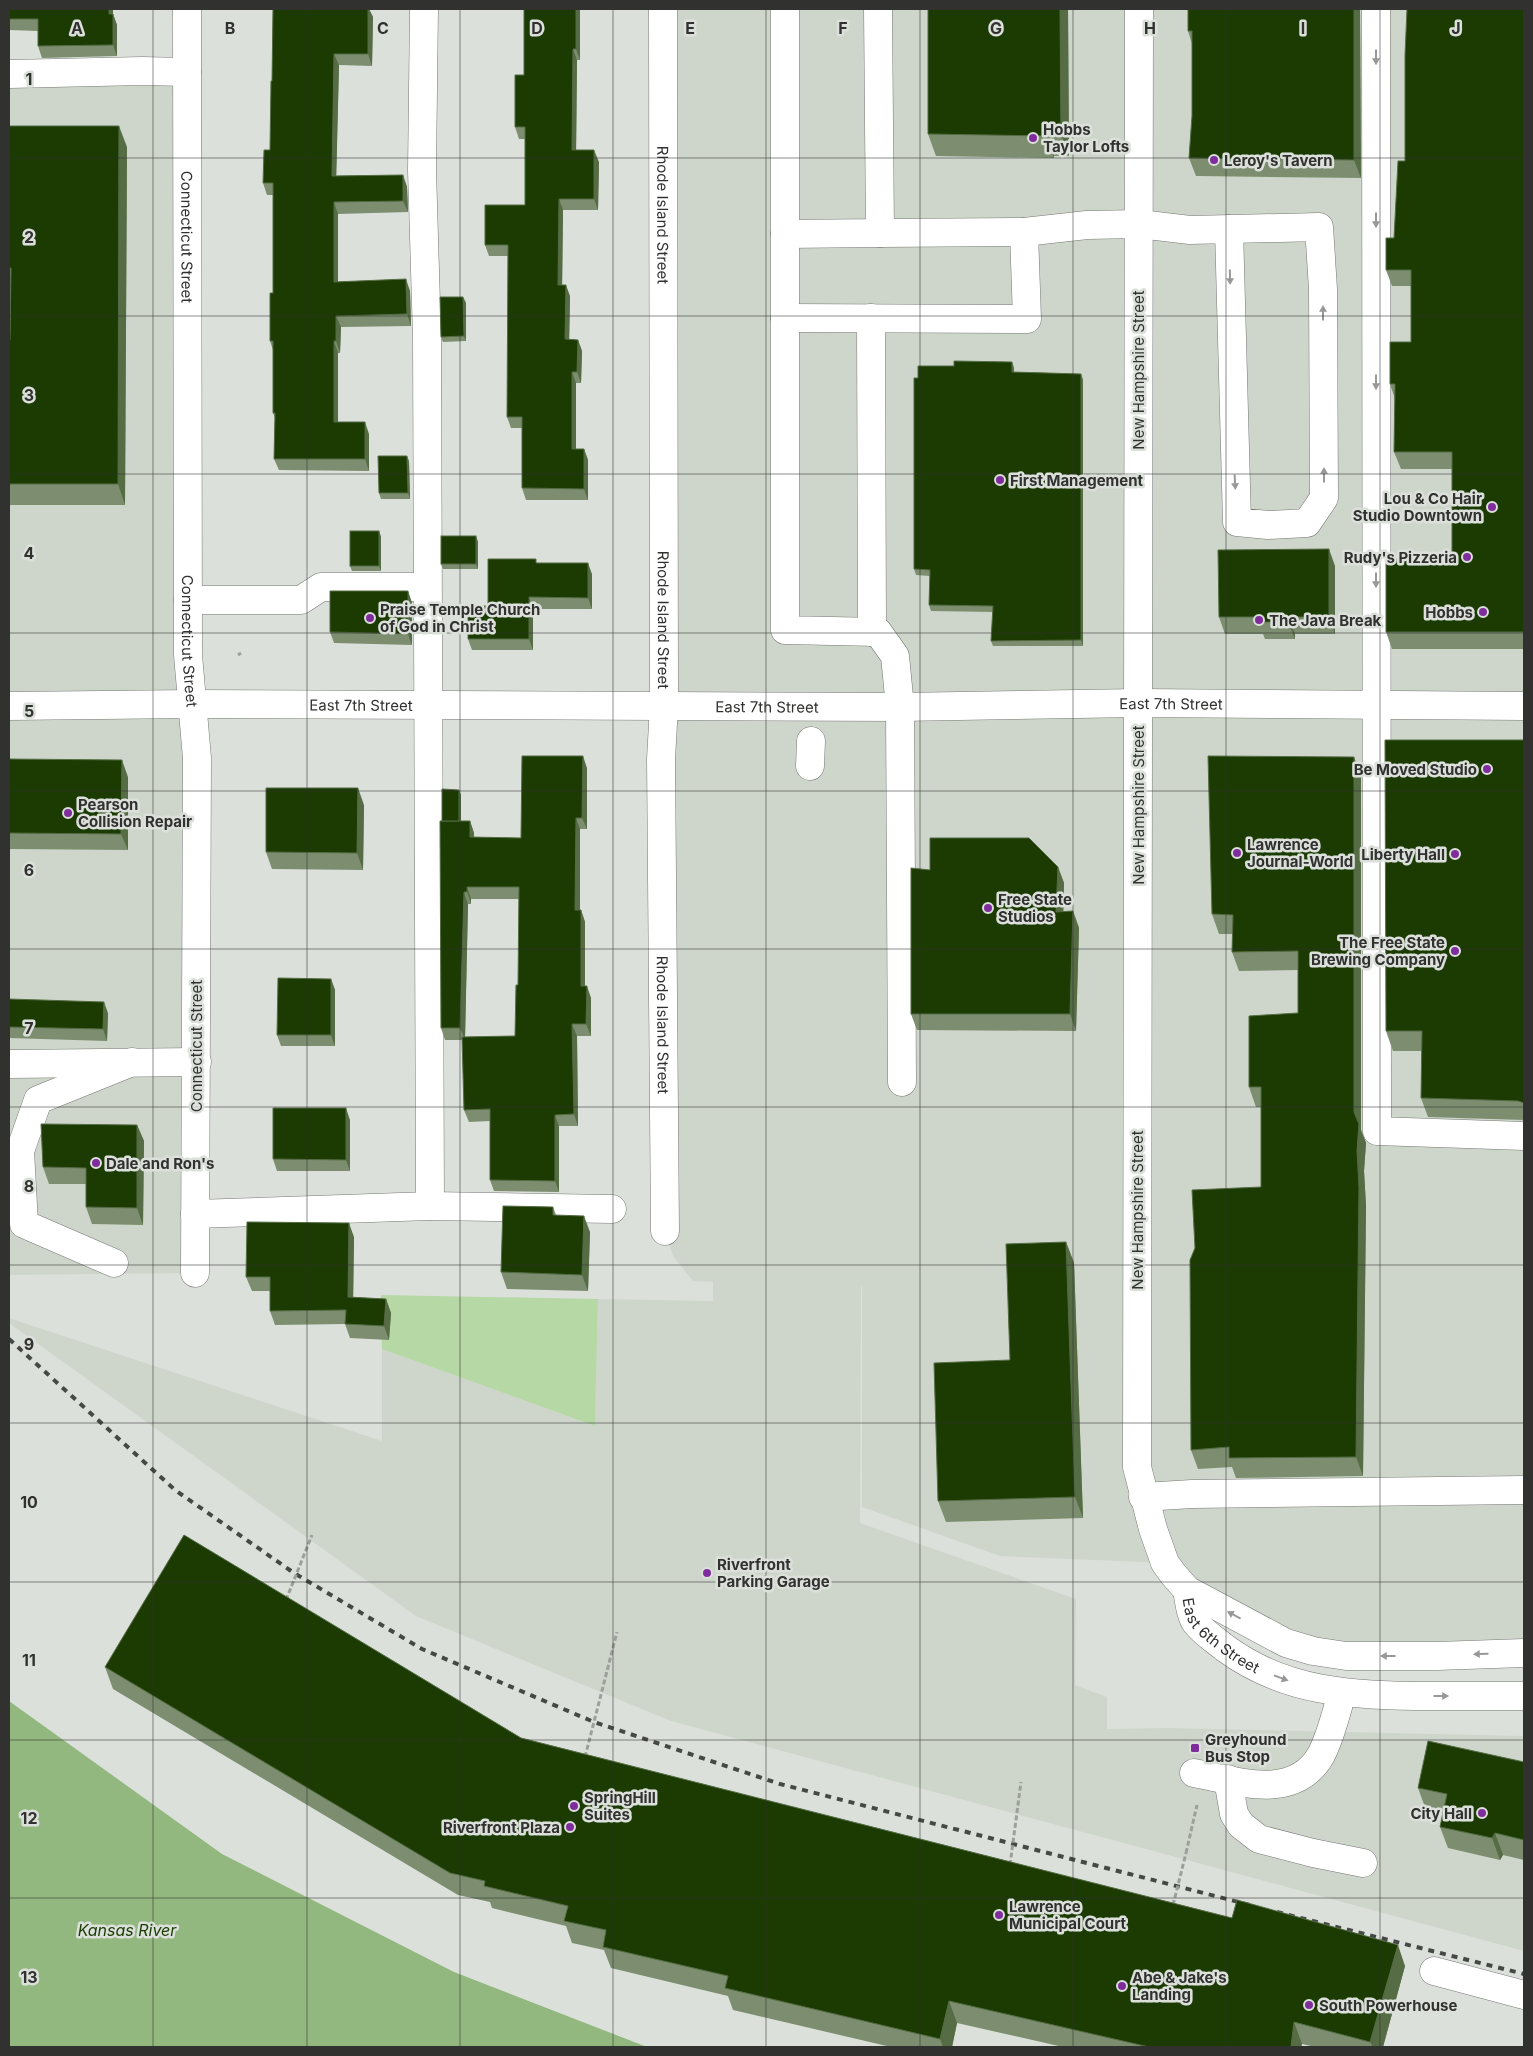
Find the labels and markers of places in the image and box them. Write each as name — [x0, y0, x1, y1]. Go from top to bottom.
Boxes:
place label: Hobbs Taylor Lofts — [1043, 120, 1129, 156]
marker: Hobbs Taylor Lofts — [1027, 132, 1039, 144]
place label: Leroy's Tavern — [1224, 151, 1333, 170]
marker: Leroy's Tavern — [1208, 154, 1220, 166]
place label: First Management — [1010, 471, 1144, 490]
marker: First Management — [994, 474, 1006, 486]
place label: Lou & Co Hair Studio Downtown — [1353, 489, 1482, 525]
marker: Lou & Co Hair Studio Downtown — [1486, 501, 1498, 513]
place label: Rudy's Pizzeria — [1344, 548, 1457, 567]
marker: Rudy's Pizzeria — [1461, 551, 1473, 563]
place label: Praise Temple Church of God in Christ — [380, 600, 540, 636]
place label: Hobbs — [1425, 603, 1473, 622]
marker: Hobbs — [1477, 606, 1489, 618]
place label: The Java Break — [1269, 611, 1382, 630]
marker: Praise Temple Church of God in Christ — [364, 612, 376, 624]
marker: The Java Break — [1253, 614, 1265, 626]
place label: Be Moved Studio — [1354, 760, 1477, 779]
marker: Be Moved Studio — [1481, 763, 1493, 775]
place label: Pearson Collision Repair — [78, 795, 192, 831]
marker: Pearson Collision Repair — [62, 807, 74, 819]
place label: Lawrence Journal-World — [1247, 835, 1353, 871]
place label: Liberty Hall — [1361, 845, 1445, 864]
marker: Lawrence Journal-World — [1231, 847, 1243, 859]
marker: Liberty Hall — [1449, 848, 1461, 860]
place label: Free State Studios — [998, 890, 1072, 926]
marker: Free State Studios — [982, 902, 994, 914]
place label: The Free State Brewing Company — [1311, 933, 1445, 969]
marker: The Free State Brewing Company — [1449, 945, 1461, 957]
place label: Dale and Ron's — [106, 1154, 214, 1173]
marker: Dale and Ron's — [90, 1157, 102, 1169]
place label: Riverfront Parking Garage — [717, 1555, 830, 1591]
marker: Riverfront Parking Garage — [701, 1567, 713, 1579]
place label: Greyhound Bus Stop — [1205, 1730, 1286, 1766]
marker: Greyhound Bus Stop — [1189, 1742, 1201, 1754]
place label: SpringHill Suites — [584, 1788, 656, 1824]
marker: SpringHill Suites — [568, 1800, 580, 1812]
place label: City Hall — [1410, 1804, 1472, 1823]
marker: City Hall — [1476, 1807, 1488, 1819]
place label: Riverfront Plaza — [443, 1818, 560, 1837]
marker: Riverfront Plaza — [564, 1821, 576, 1833]
place label: Lawrence Municipal Court — [1009, 1897, 1127, 1933]
marker: Lawrence Municipal Court — [993, 1909, 1005, 1921]
place label: Abe & Jake's Landing — [1132, 1968, 1227, 2004]
marker: Abe & Jake's Landing — [1116, 1980, 1128, 1992]
place label: South Powerhouse — [1319, 1996, 1457, 2015]
marker: South Powerhouse — [1303, 1999, 1315, 2011]

